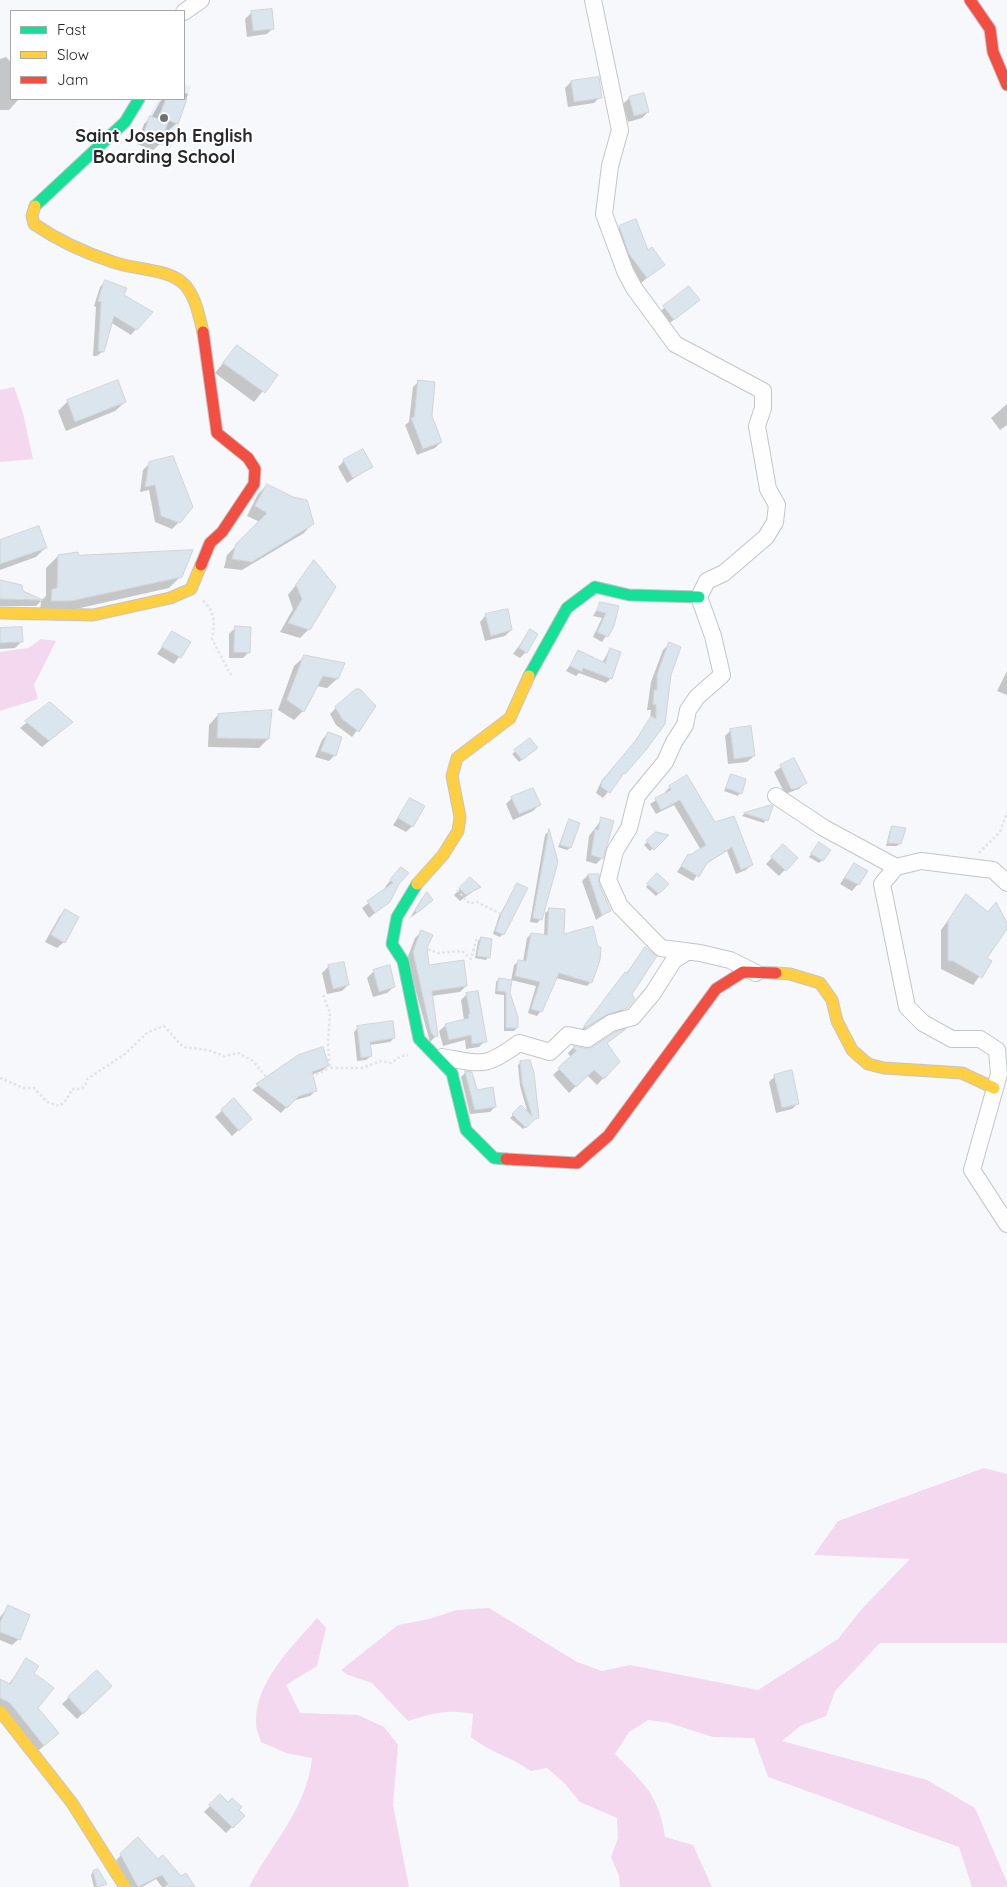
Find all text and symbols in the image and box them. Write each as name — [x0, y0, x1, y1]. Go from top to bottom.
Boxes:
legend — [10, 10, 185, 100]
text: Fast — [57, 20, 86, 39]
text: Slow — [57, 45, 89, 64]
text: Jam — [57, 70, 88, 89]
marker: Saint Joseph English Boarding School — [158, 112, 170, 124]
place label: Saint Joseph English Boarding School — [75, 126, 253, 168]

